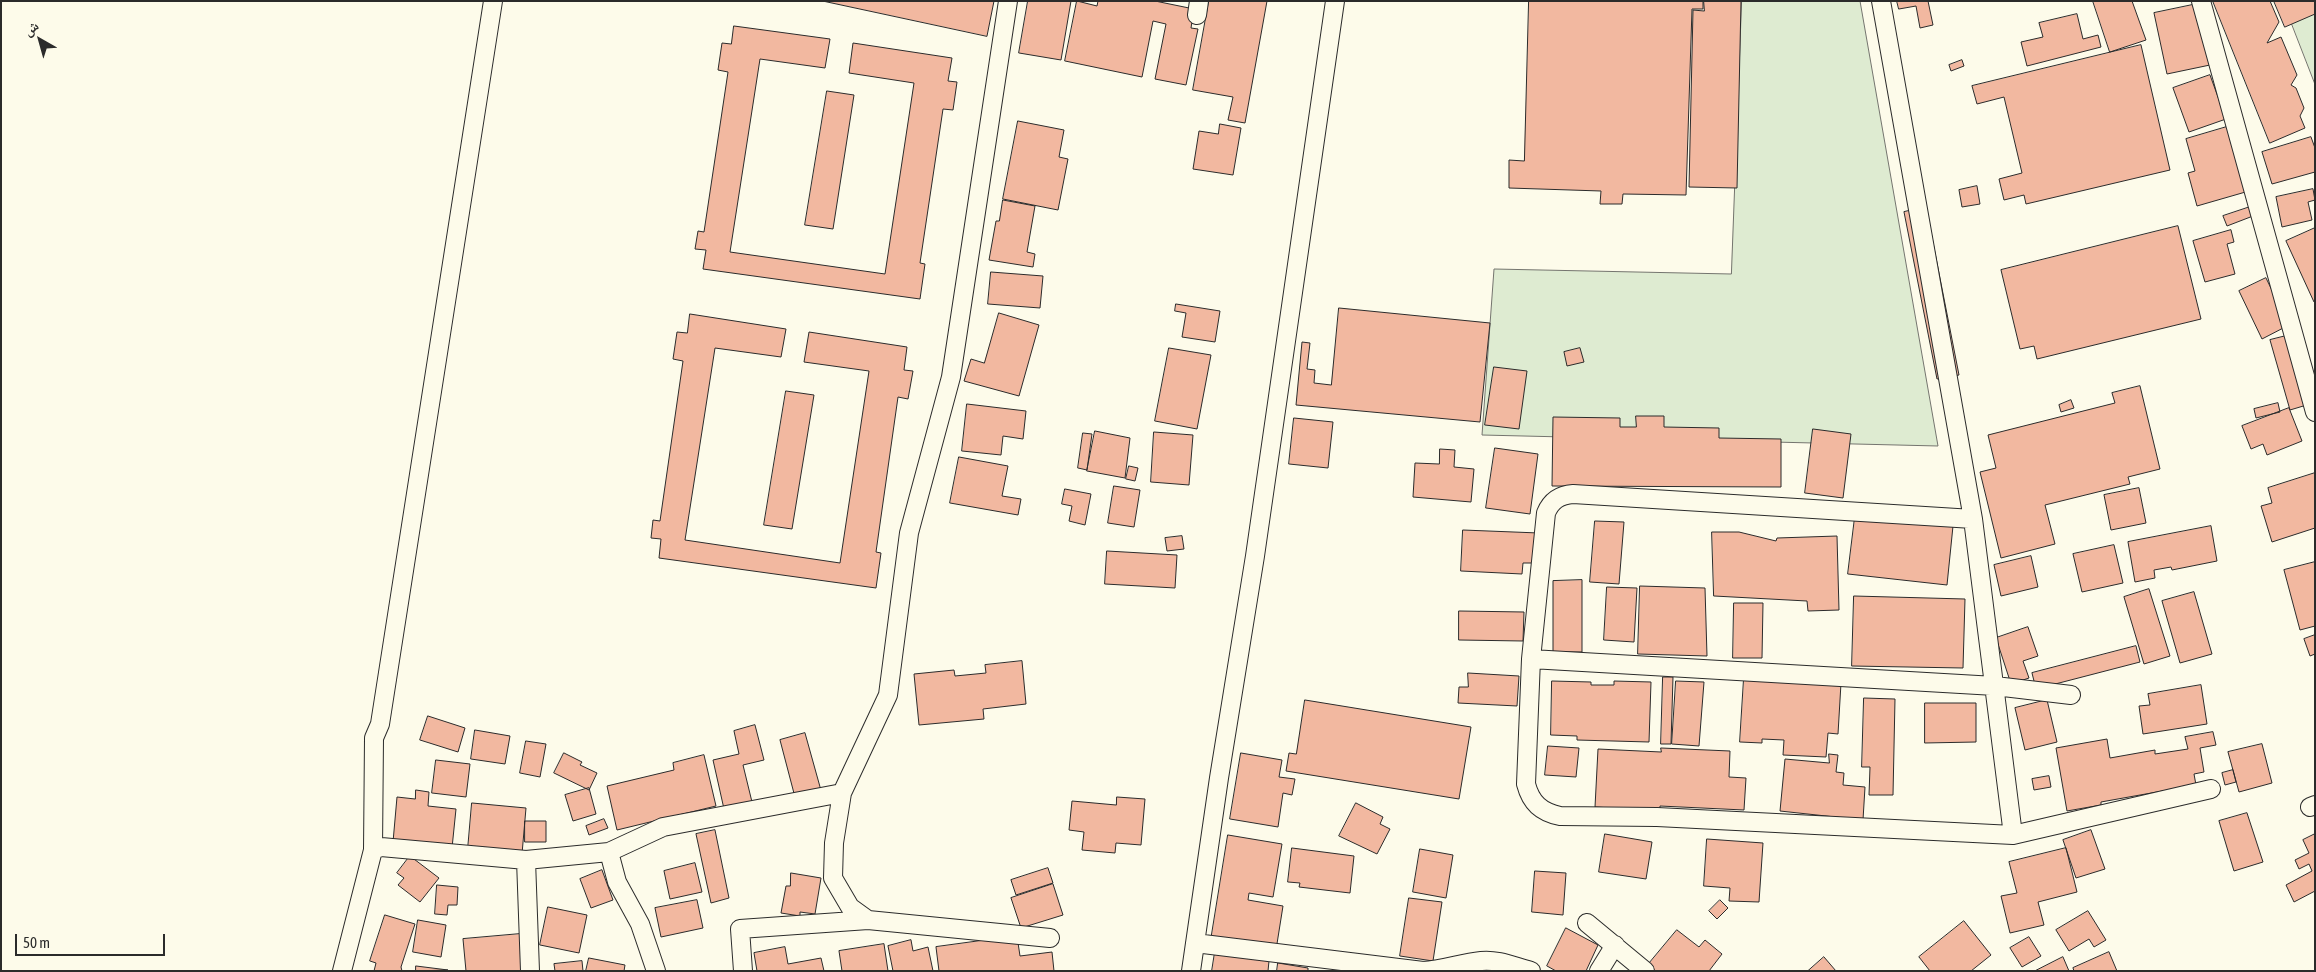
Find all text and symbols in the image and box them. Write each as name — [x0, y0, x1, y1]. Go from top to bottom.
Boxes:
north arrow — [15, 15, 65, 65]
text: ش — [20, 17, 42, 39]
scale bar — [18, 924, 168, 956]
text: 50 m — [23, 934, 50, 951]

